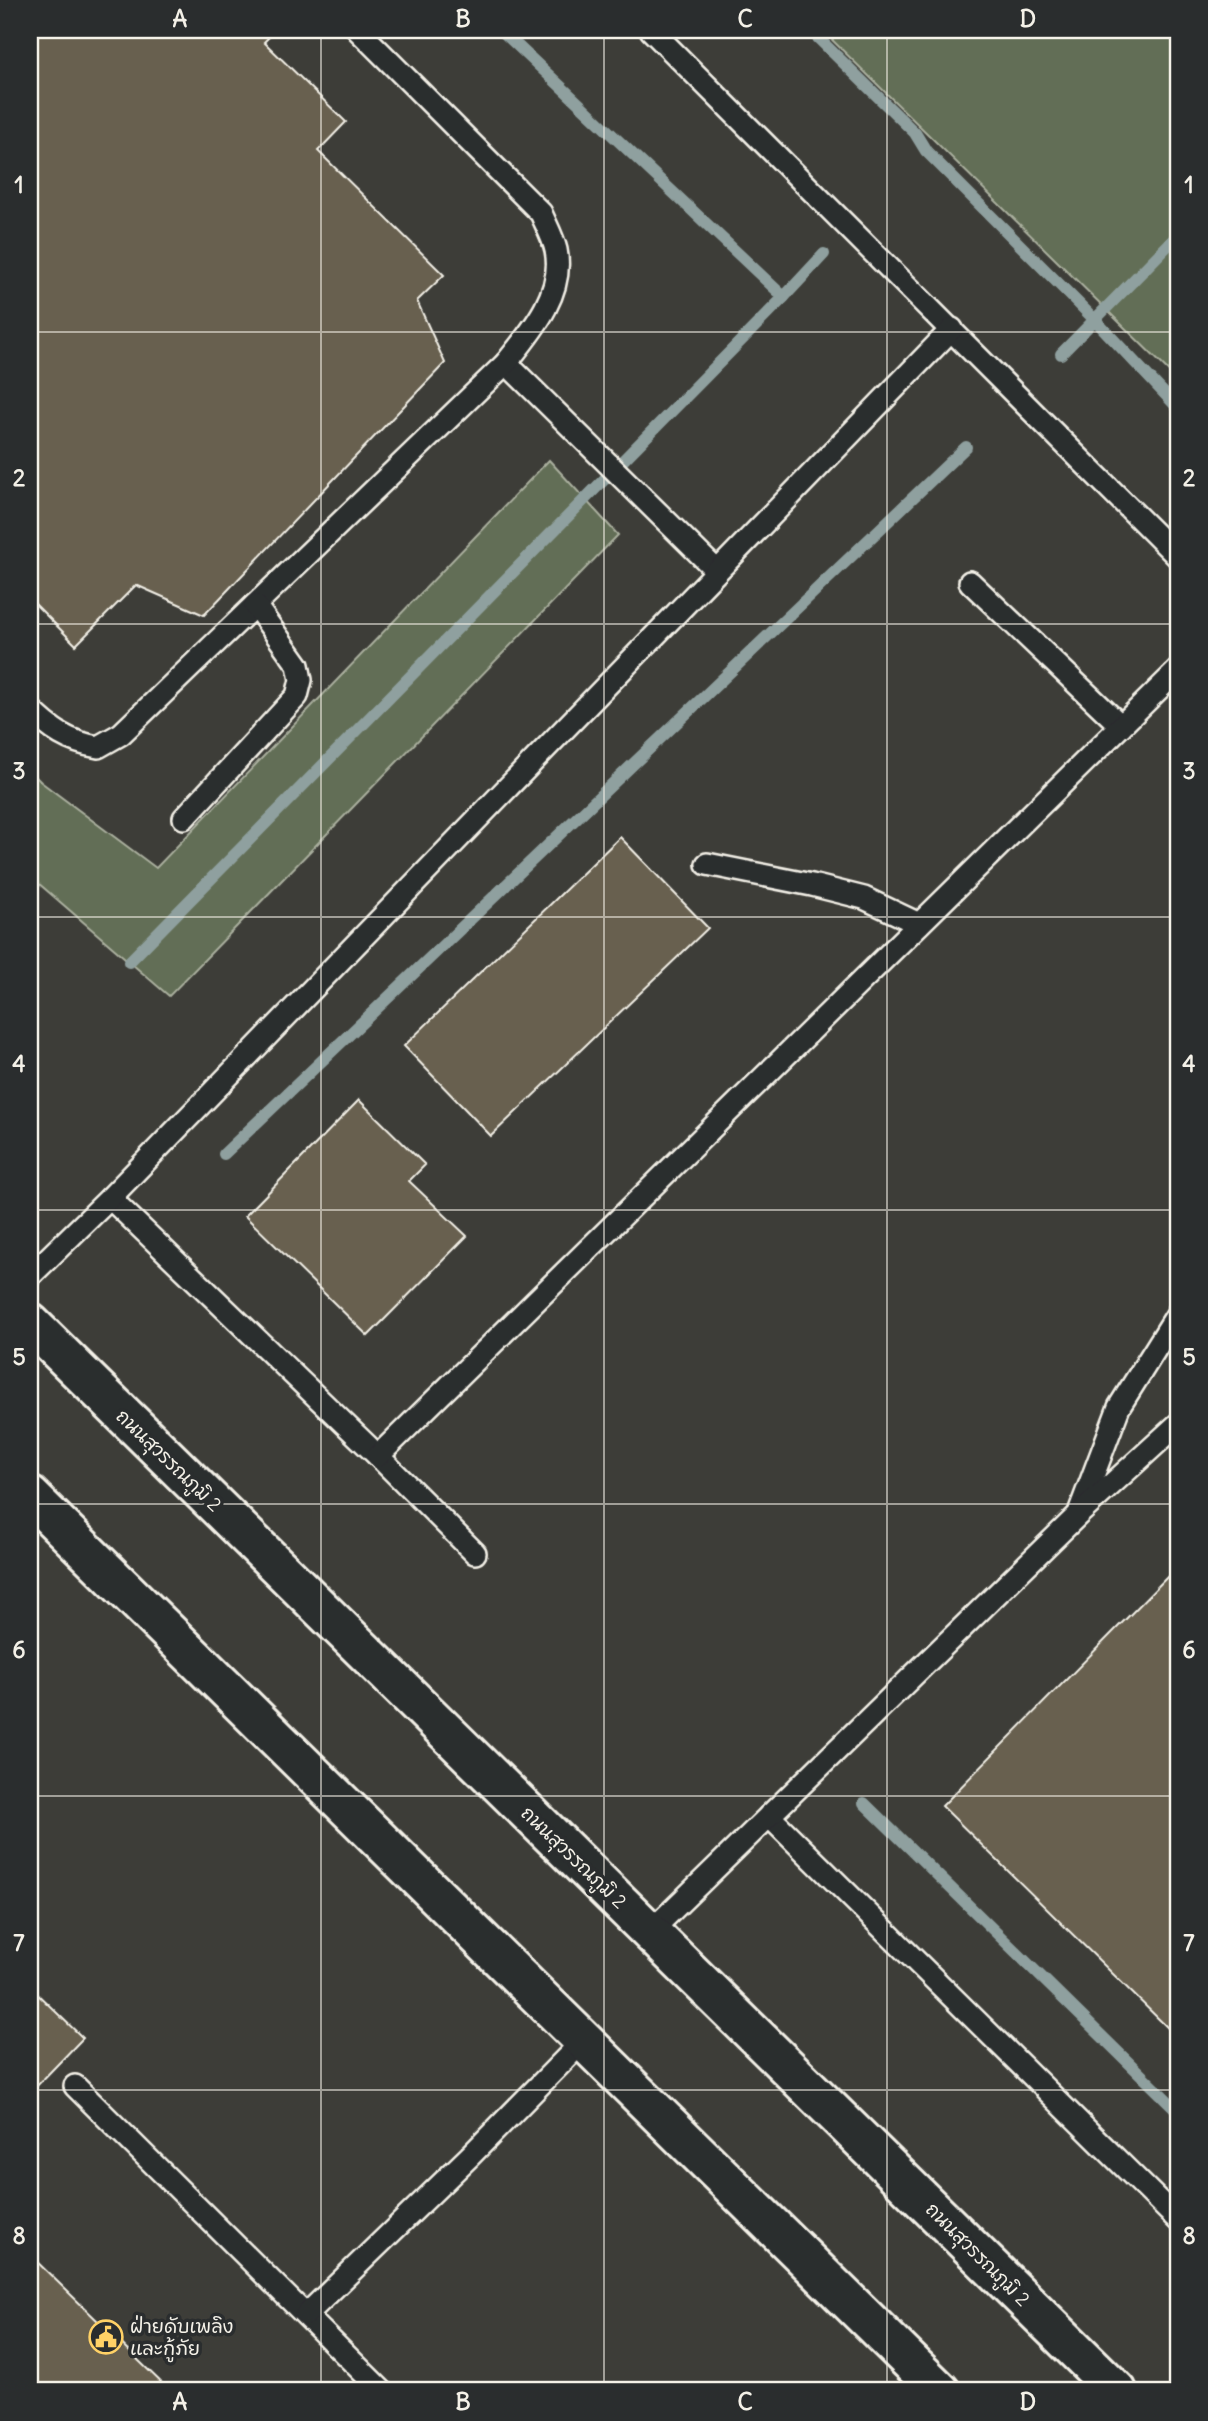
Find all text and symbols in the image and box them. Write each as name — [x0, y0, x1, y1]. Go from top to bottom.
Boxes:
text: A — [173, 4, 188, 33]
text: B — [455, 4, 471, 33]
text: C — [737, 4, 753, 33]
text: D — [1020, 4, 1036, 33]
text: 1 — [14, 170, 24, 199]
text: 1 — [1184, 170, 1194, 199]
text: 2 — [13, 463, 26, 492]
text: 2 — [1183, 463, 1196, 492]
text: 3 — [12, 756, 26, 785]
text: 3 — [1182, 756, 1196, 785]
text: 4 — [12, 1049, 26, 1078]
text: 4 — [1182, 1049, 1196, 1078]
text: 5 — [12, 1342, 26, 1371]
text: 5 — [1182, 1342, 1196, 1371]
street label: ถนนสุวรรณภูมิ 2 — [109, 1404, 227, 1518]
text: 6 — [12, 1635, 26, 1664]
text: 6 — [1182, 1635, 1196, 1664]
street label: ถนนสุวรรณภูมิ 2 — [514, 1801, 632, 1915]
text: 7 — [13, 1928, 25, 1957]
text: 7 — [1183, 1928, 1195, 1957]
street label: ถนนสุวรรณภูมิ 2 — [919, 2197, 1035, 2313]
text: 8 — [12, 2221, 26, 2250]
text: 8 — [1182, 2221, 1196, 2250]
place label: ฝ่ายดับเพลิง และกู้ภัย — [130, 2314, 233, 2363]
public building icon: ฝ่ายดับเพลิง และกู้ภัย — [87, 2318, 125, 2356]
text: A — [173, 2387, 188, 2416]
text: B — [455, 2387, 471, 2416]
text: C — [737, 2387, 753, 2416]
text: D — [1020, 2387, 1036, 2416]

